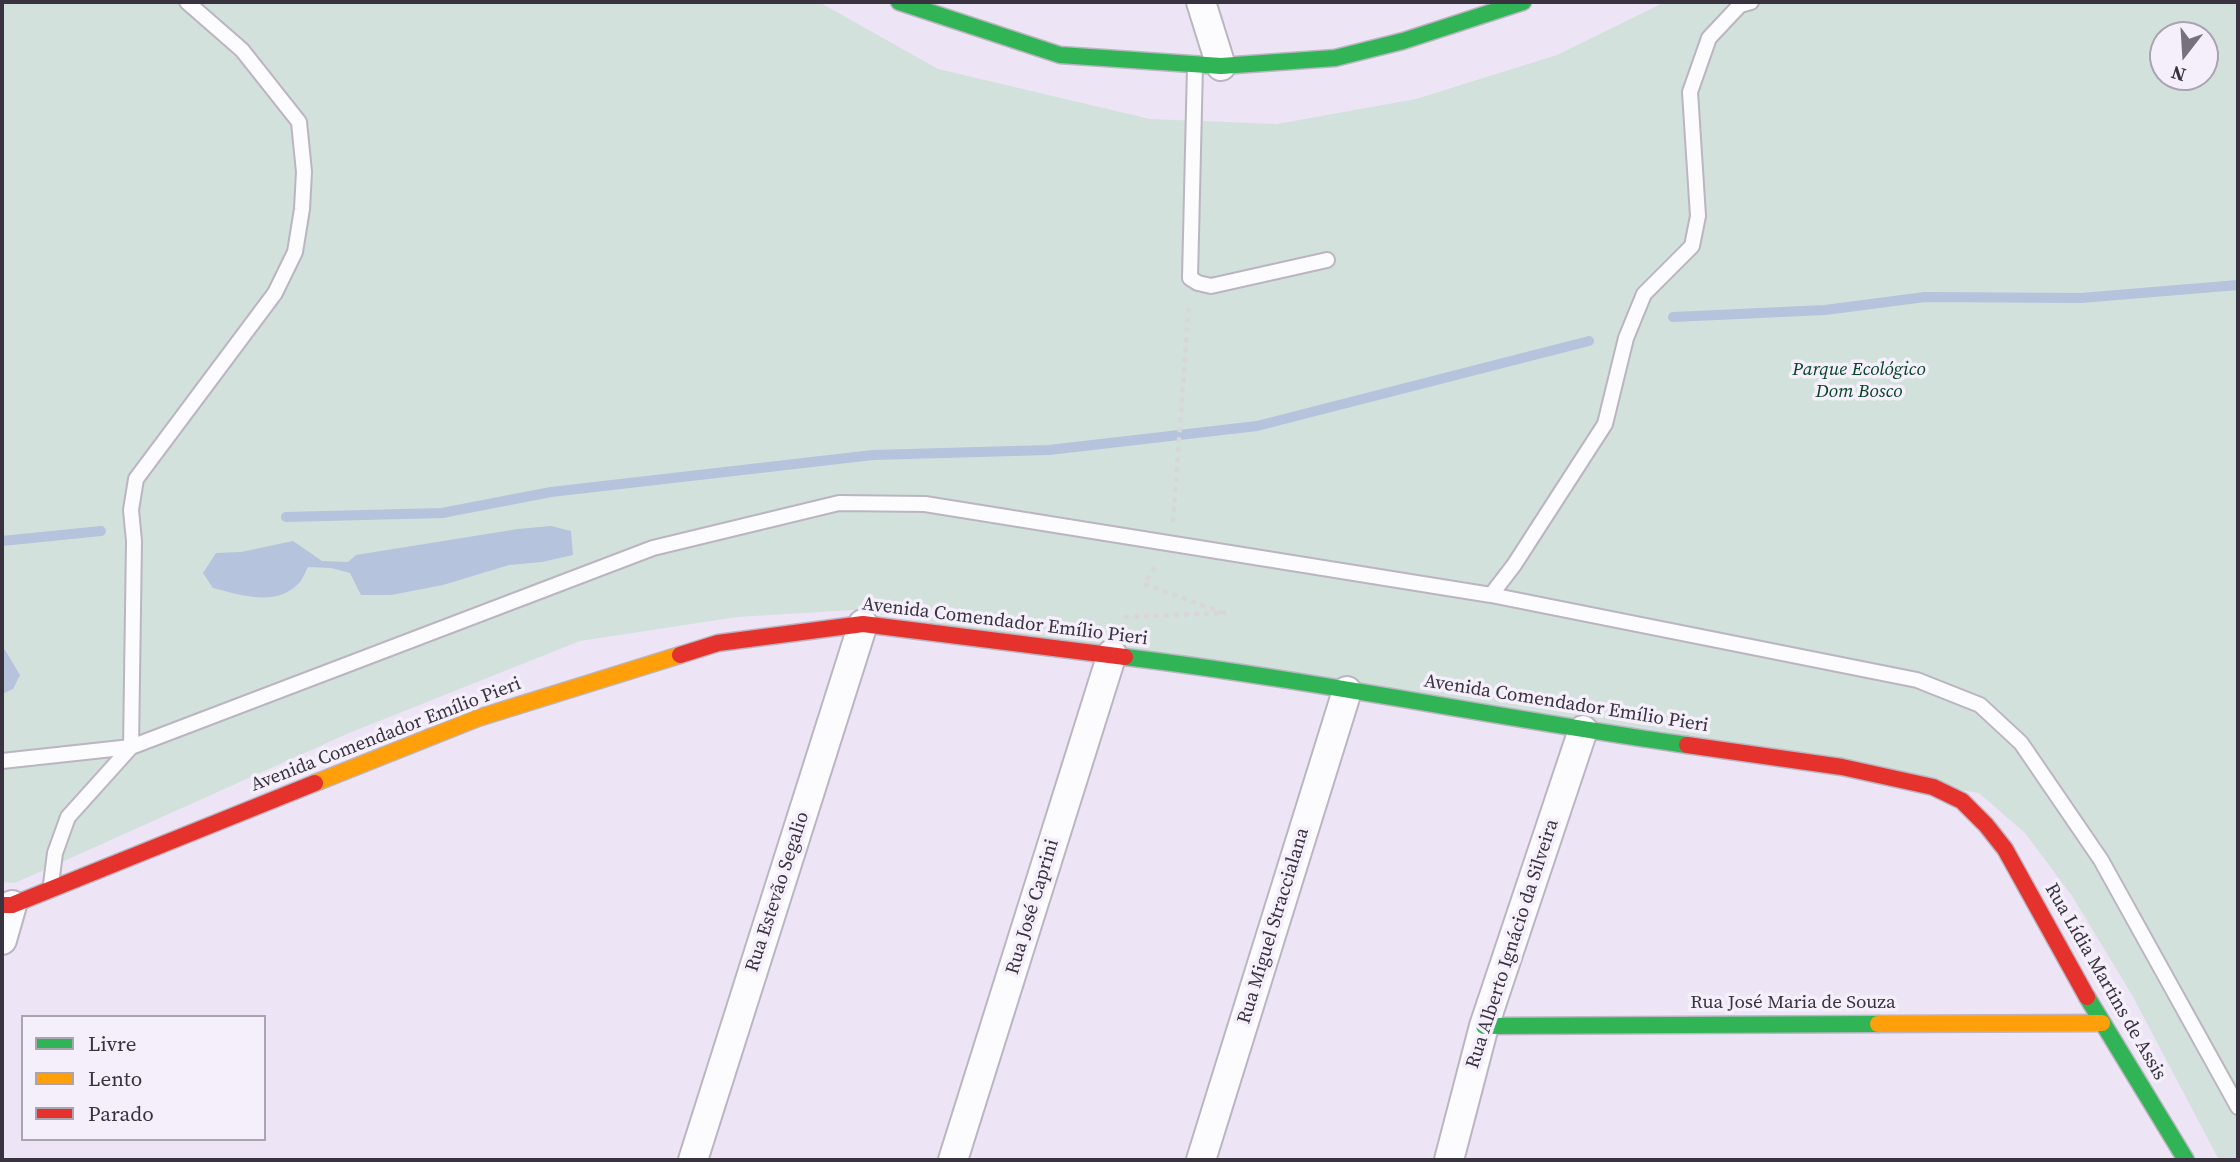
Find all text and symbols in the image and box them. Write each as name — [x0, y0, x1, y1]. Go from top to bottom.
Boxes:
north arrow — [2149, 21, 2219, 91]
text: N — [2168, 60, 2189, 89]
park label: Parque Ecológico Dom Bosco — [1792, 359, 1926, 403]
street label: Avenida Comendador Emílio Pieri — [861, 593, 1149, 651]
street label: Avenida Comendador Emílio Pieri — [1422, 670, 1710, 738]
street label: Avenida Comendador Emílio Pieri — [248, 673, 524, 797]
street label: Rua Estevão Segalio — [741, 809, 815, 975]
street label: Rua Alberto Ignácio da Silveira — [1462, 816, 1564, 1072]
street label: Rua Miguel Straccialana — [1233, 825, 1315, 1027]
street label: Rua José Caprini — [1002, 837, 1064, 977]
street label: Rua Lídia Martins de Assis — [2039, 880, 2171, 1084]
street label: Rua José Maria de Souza — [1690, 992, 1896, 1014]
legend — [21, 1015, 266, 1141]
text: Livre — [88, 1029, 136, 1058]
text: Lento — [88, 1064, 142, 1093]
text: Parado — [88, 1099, 154, 1128]

